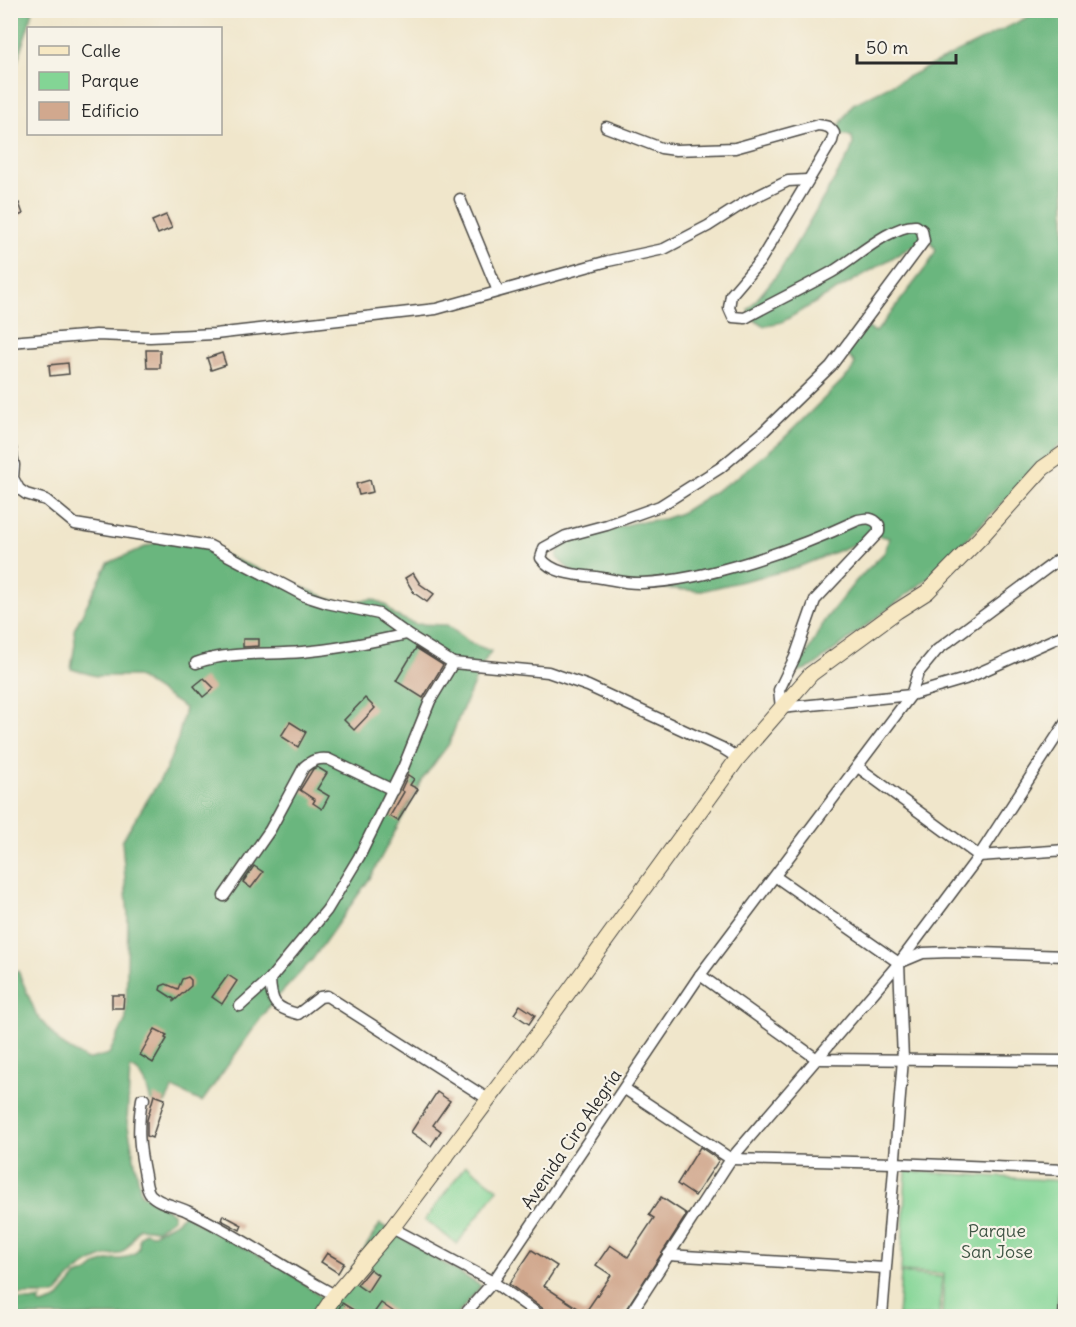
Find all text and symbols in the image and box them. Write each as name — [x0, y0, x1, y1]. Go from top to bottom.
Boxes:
legend — [27, 27, 222, 135]
scale bar — [857, 27, 956, 65]
text: 50 m — [866, 36, 908, 59]
text: Calle — [81, 39, 121, 62]
text: Parque — [81, 69, 139, 92]
text: Edificio — [81, 99, 139, 122]
street label: Avenida Ciro Alegría — [516, 1065, 626, 1213]
park label: Parque San Jose — [961, 1219, 1033, 1263]

